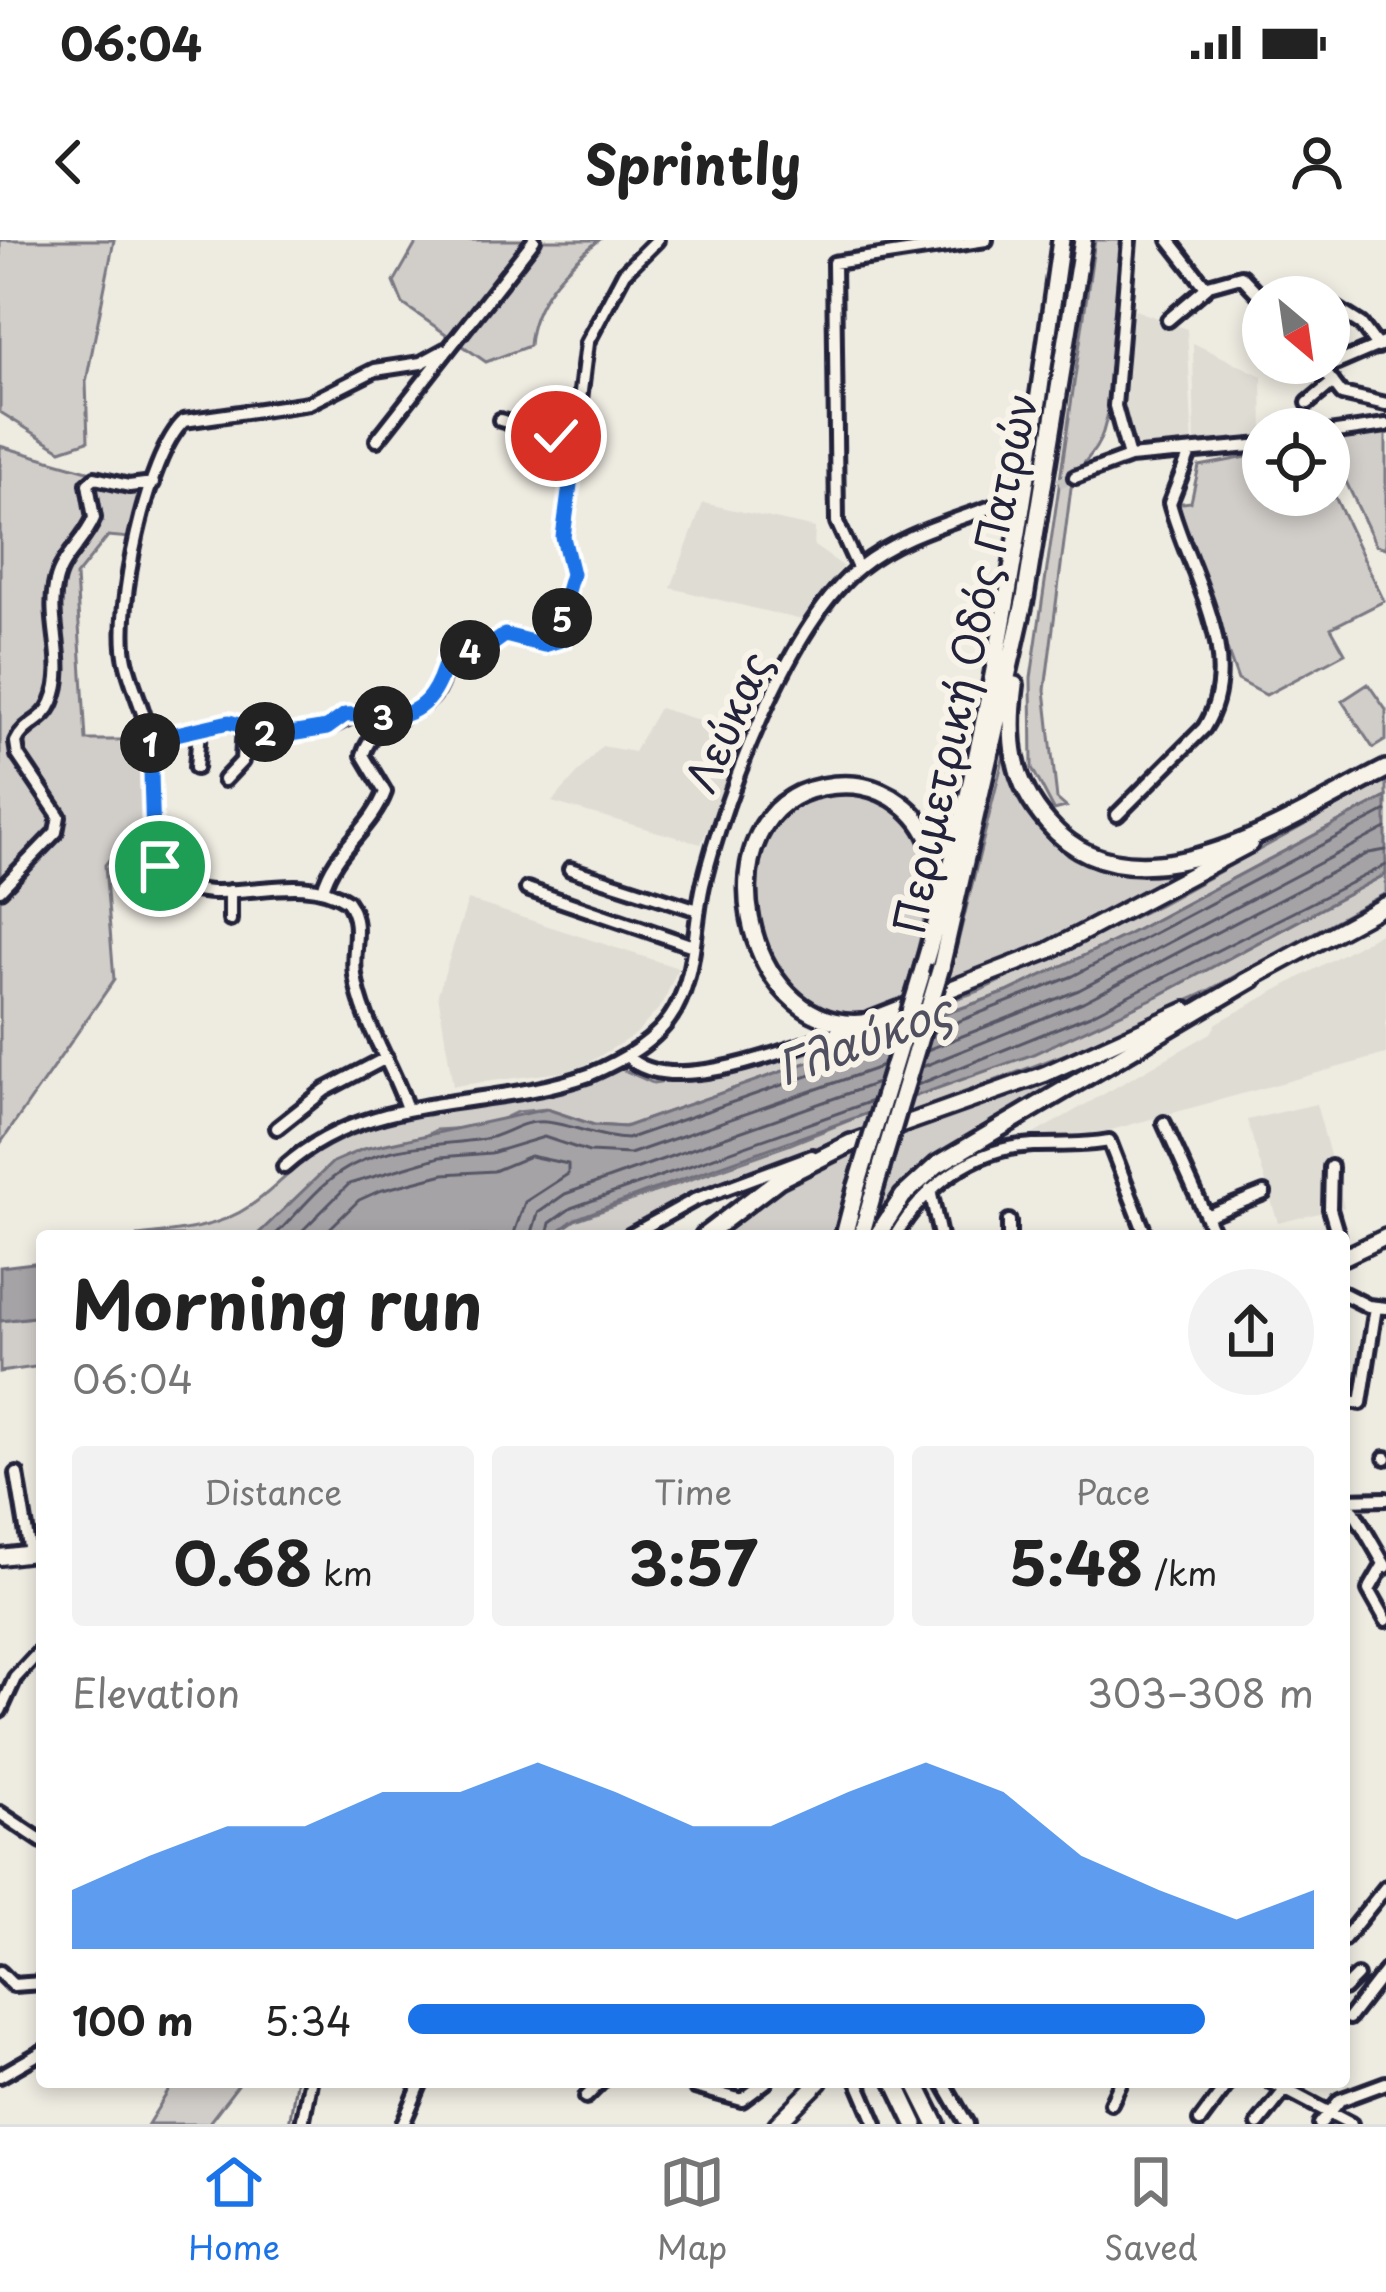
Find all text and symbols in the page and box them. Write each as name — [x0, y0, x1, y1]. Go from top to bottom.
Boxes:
text: 06:04 — [60, 8, 202, 76]
text: Sprintly — [585, 122, 801, 203]
icon: back — [36, 129, 102, 195]
icon: person — [1284, 129, 1350, 195]
north arrow — [1242, 276, 1350, 384]
map controls — [1242, 276, 1350, 516]
pin — [505, 385, 607, 487]
street label: Περιμετρική Οδός Πατρών — [875, 387, 1052, 940]
icon: check — [523, 403, 589, 469]
button: locate — [1242, 408, 1350, 516]
pin: 5 — [532, 588, 592, 648]
text: 5 — [551, 593, 573, 643]
pin: 4 — [440, 620, 500, 680]
text: 4 — [459, 625, 481, 675]
street label: Λεύκας — [668, 640, 786, 802]
pin: 3 — [353, 686, 413, 746]
text: 3 — [372, 691, 394, 741]
pin: 2 — [235, 702, 295, 762]
text: 2 — [253, 707, 277, 757]
pin: 1 — [120, 713, 180, 773]
text: 1 — [142, 718, 158, 768]
pin — [109, 815, 211, 917]
icon: arrive — [127, 833, 193, 899]
water label: Γλαύκος — [766, 973, 964, 1100]
text: Morning run — [72, 1253, 482, 1352]
button: share — [1188, 1269, 1314, 1395]
text: 06:04 — [72, 1348, 193, 1407]
text: Distance — [204, 1466, 342, 1516]
text: Time — [654, 1466, 732, 1516]
text: Pace — [1076, 1466, 1150, 1516]
text: 0.68 — [173, 1516, 312, 1606]
text: 3:57 — [629, 1516, 757, 1606]
text: 5:48 — [1009, 1516, 1143, 1606]
text: km — [312, 1547, 373, 1597]
text: /km — [1143, 1547, 1217, 1597]
text: Elevation — [72, 1662, 240, 1721]
text: 303–308 m — [1087, 1662, 1314, 1721]
text: 100 m — [72, 1990, 194, 2049]
text: 5:34 — [264, 1990, 352, 2049]
tab: Home — [188, 2149, 280, 2271]
tab: Map — [657, 2149, 727, 2271]
tab: Saved — [1104, 2149, 1198, 2271]

